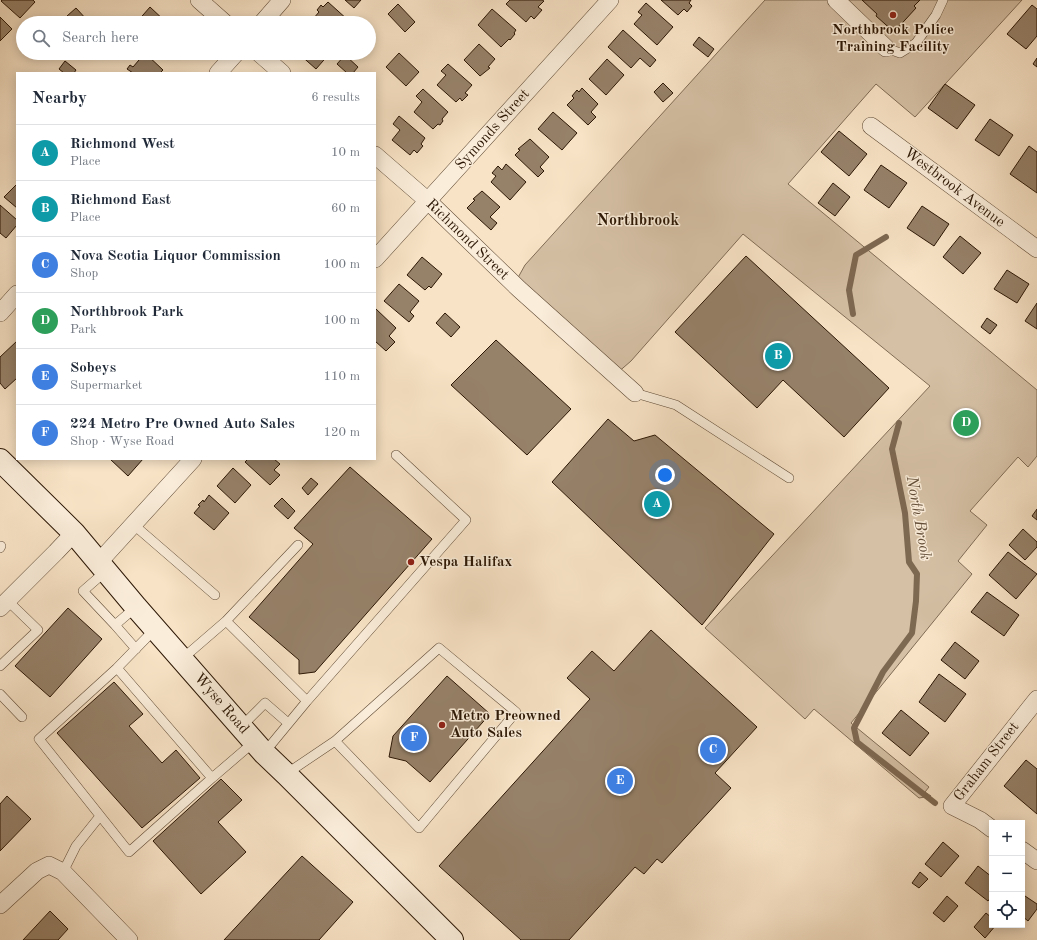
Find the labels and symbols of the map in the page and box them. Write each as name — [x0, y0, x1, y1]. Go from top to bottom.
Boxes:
marker: Northbrook Police Training Facility — [888, 10, 898, 20]
place label: Northbrook Police Training Facility — [832, 23, 954, 55]
street label: Symonds Street — [453, 87, 533, 173]
street label: Westbrook Avenue — [901, 145, 1007, 231]
street label: Richmond Street — [423, 197, 511, 283]
district label: Northbrook — [597, 213, 679, 229]
pin: B — [765, 341, 791, 371]
pin: D — [953, 408, 979, 438]
your location — [655, 465, 675, 485]
water label: North Brook — [903, 474, 933, 562]
pin: A — [644, 489, 670, 519]
place label: Vespa Halifax — [419, 555, 513, 570]
marker: Vespa Halifax — [406, 557, 416, 567]
street label: Wyse Road — [191, 671, 251, 737]
place label: Metro Preowned Auto Sales — [450, 709, 561, 741]
marker: Metro Preowned Auto Sales — [437, 720, 447, 730]
street label: Graham Street — [952, 720, 1022, 804]
pin: F — [401, 723, 427, 753]
pin: C — [700, 735, 726, 765]
pin: E — [607, 766, 633, 796]

